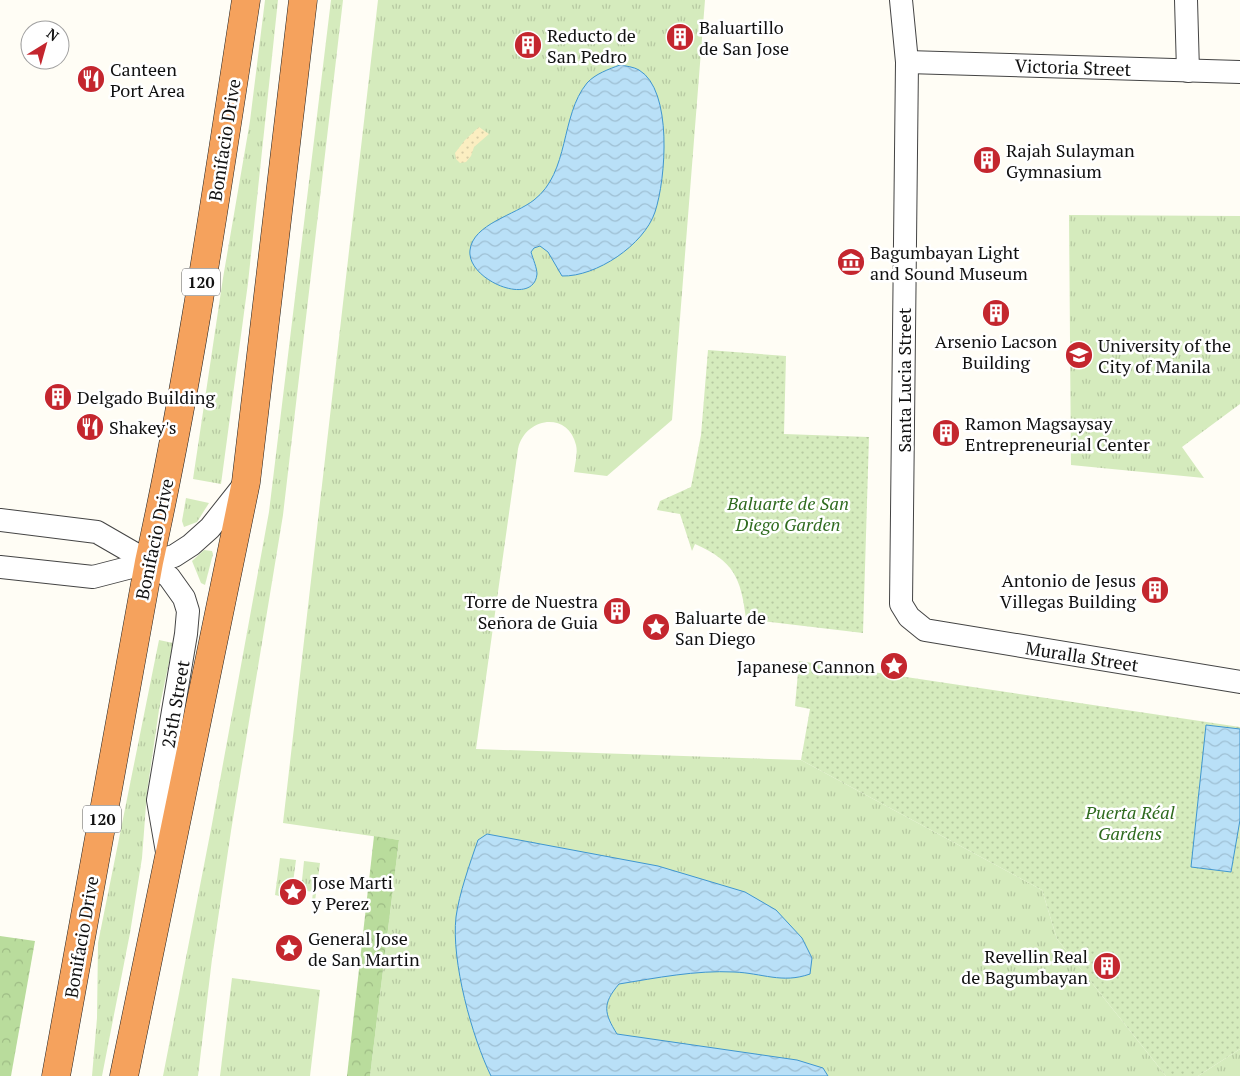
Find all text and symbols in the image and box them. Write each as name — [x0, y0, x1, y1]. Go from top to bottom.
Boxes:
place label: Baluartillo de San Jose — [699, 15, 789, 60]
north arrow — [20, 20, 70, 70]
building icon: Baluartillo de San Jose — [665, 22, 695, 52]
text: N — [43, 23, 63, 45]
place label: Reducto de San Pedro — [547, 23, 636, 68]
building icon: Reducto de San Pedro — [513, 30, 543, 60]
street label: Victoria Street — [1014, 53, 1132, 81]
place label: Canteen Port Area — [110, 57, 185, 102]
restaurant icon: Canteen Port Area — [76, 64, 106, 94]
street label: Bonifacio Drive — [202, 77, 246, 203]
place label: Rajah Sulayman Gymnasium — [1006, 138, 1135, 183]
building icon: Rajah Sulayman Gymnasium — [972, 145, 1002, 175]
place label: Bagumbayan Light and Sound Museum — [870, 240, 1028, 285]
museum icon: Bagumbayan Light and Sound Museum — [836, 247, 866, 277]
road number: 120 — [182, 268, 220, 296]
building icon: Arsenio Lacson Building — [981, 298, 1011, 328]
street label: Santa Lucia Street — [892, 307, 916, 453]
place label: Arsenio Lacson Building — [935, 329, 1057, 374]
place label: University of the City of Manila — [1098, 333, 1231, 378]
school or university icon: University of the City of Manila — [1064, 340, 1094, 370]
building icon: Delgado Building — [43, 382, 73, 412]
place label: Delgado Building — [77, 385, 215, 409]
place label: Ramon Magsaysay Entrepreneurial Center — [965, 411, 1150, 456]
restaurant icon: Shakey's — [75, 412, 105, 442]
place label: Shakey's — [109, 415, 176, 439]
building icon: Ramon Magsaysay Entrepreneurial Center — [931, 418, 961, 448]
street label: Bonifacio Drive — [129, 476, 179, 602]
park label: Baluarte de San Diego Garden — [726, 491, 849, 536]
place label: Antonio de Jesus Villegas Building — [1000, 568, 1137, 613]
building icon: Antonio de Jesus Villegas Building — [1140, 575, 1170, 605]
place label: Torre de Nuestra Señora de Guia — [464, 589, 598, 634]
building icon: Torre de Nuestra Señora de Guia — [602, 596, 632, 626]
place label: Baluarte de San Diego — [675, 605, 766, 650]
place icon: Baluarte de San Diego — [641, 612, 671, 642]
street label: Muralla Street — [1024, 635, 1141, 677]
place icon: Japanese Cannon — [879, 651, 909, 681]
place label: Japanese Cannon — [737, 654, 875, 678]
street label: 25th Street — [155, 658, 195, 750]
park label: Puerta Réal Gardens — [1084, 800, 1175, 845]
road number: 120 — [83, 806, 121, 832]
place label: Jose Marti y Perez — [311, 870, 393, 915]
street label: Bonifacio Drive — [58, 874, 104, 1000]
place icon: Jose Marti y Perez — [278, 877, 308, 907]
place label: General Jose de San Martin — [308, 926, 420, 971]
place icon: General Jose de San Martin — [274, 933, 304, 963]
place label: Revellin Real de Bagumbayan — [961, 944, 1088, 989]
building icon: Revellin Real de Bagumbayan — [1092, 951, 1122, 981]

